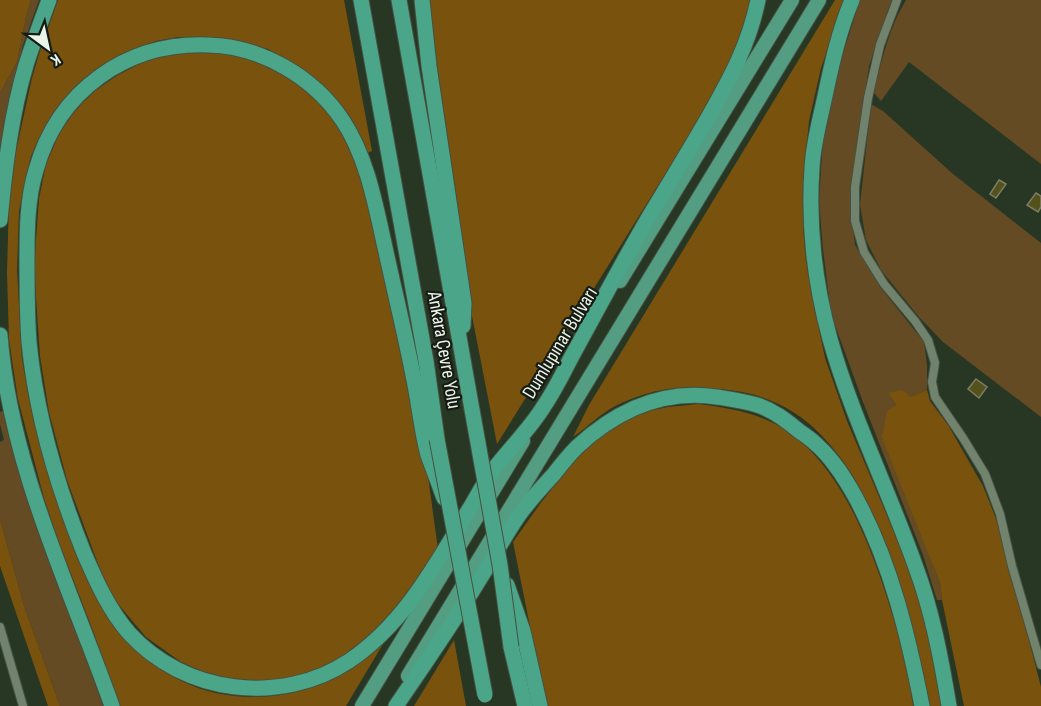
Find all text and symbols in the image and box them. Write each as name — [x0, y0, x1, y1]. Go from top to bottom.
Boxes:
north arrow — [18, 18, 78, 78]
text: K — [47, 49, 64, 69]
street label: Dumlupınar Bulvarı — [517, 283, 603, 403]
street label: Ankara Çevre Yolu — [422, 289, 466, 411]

